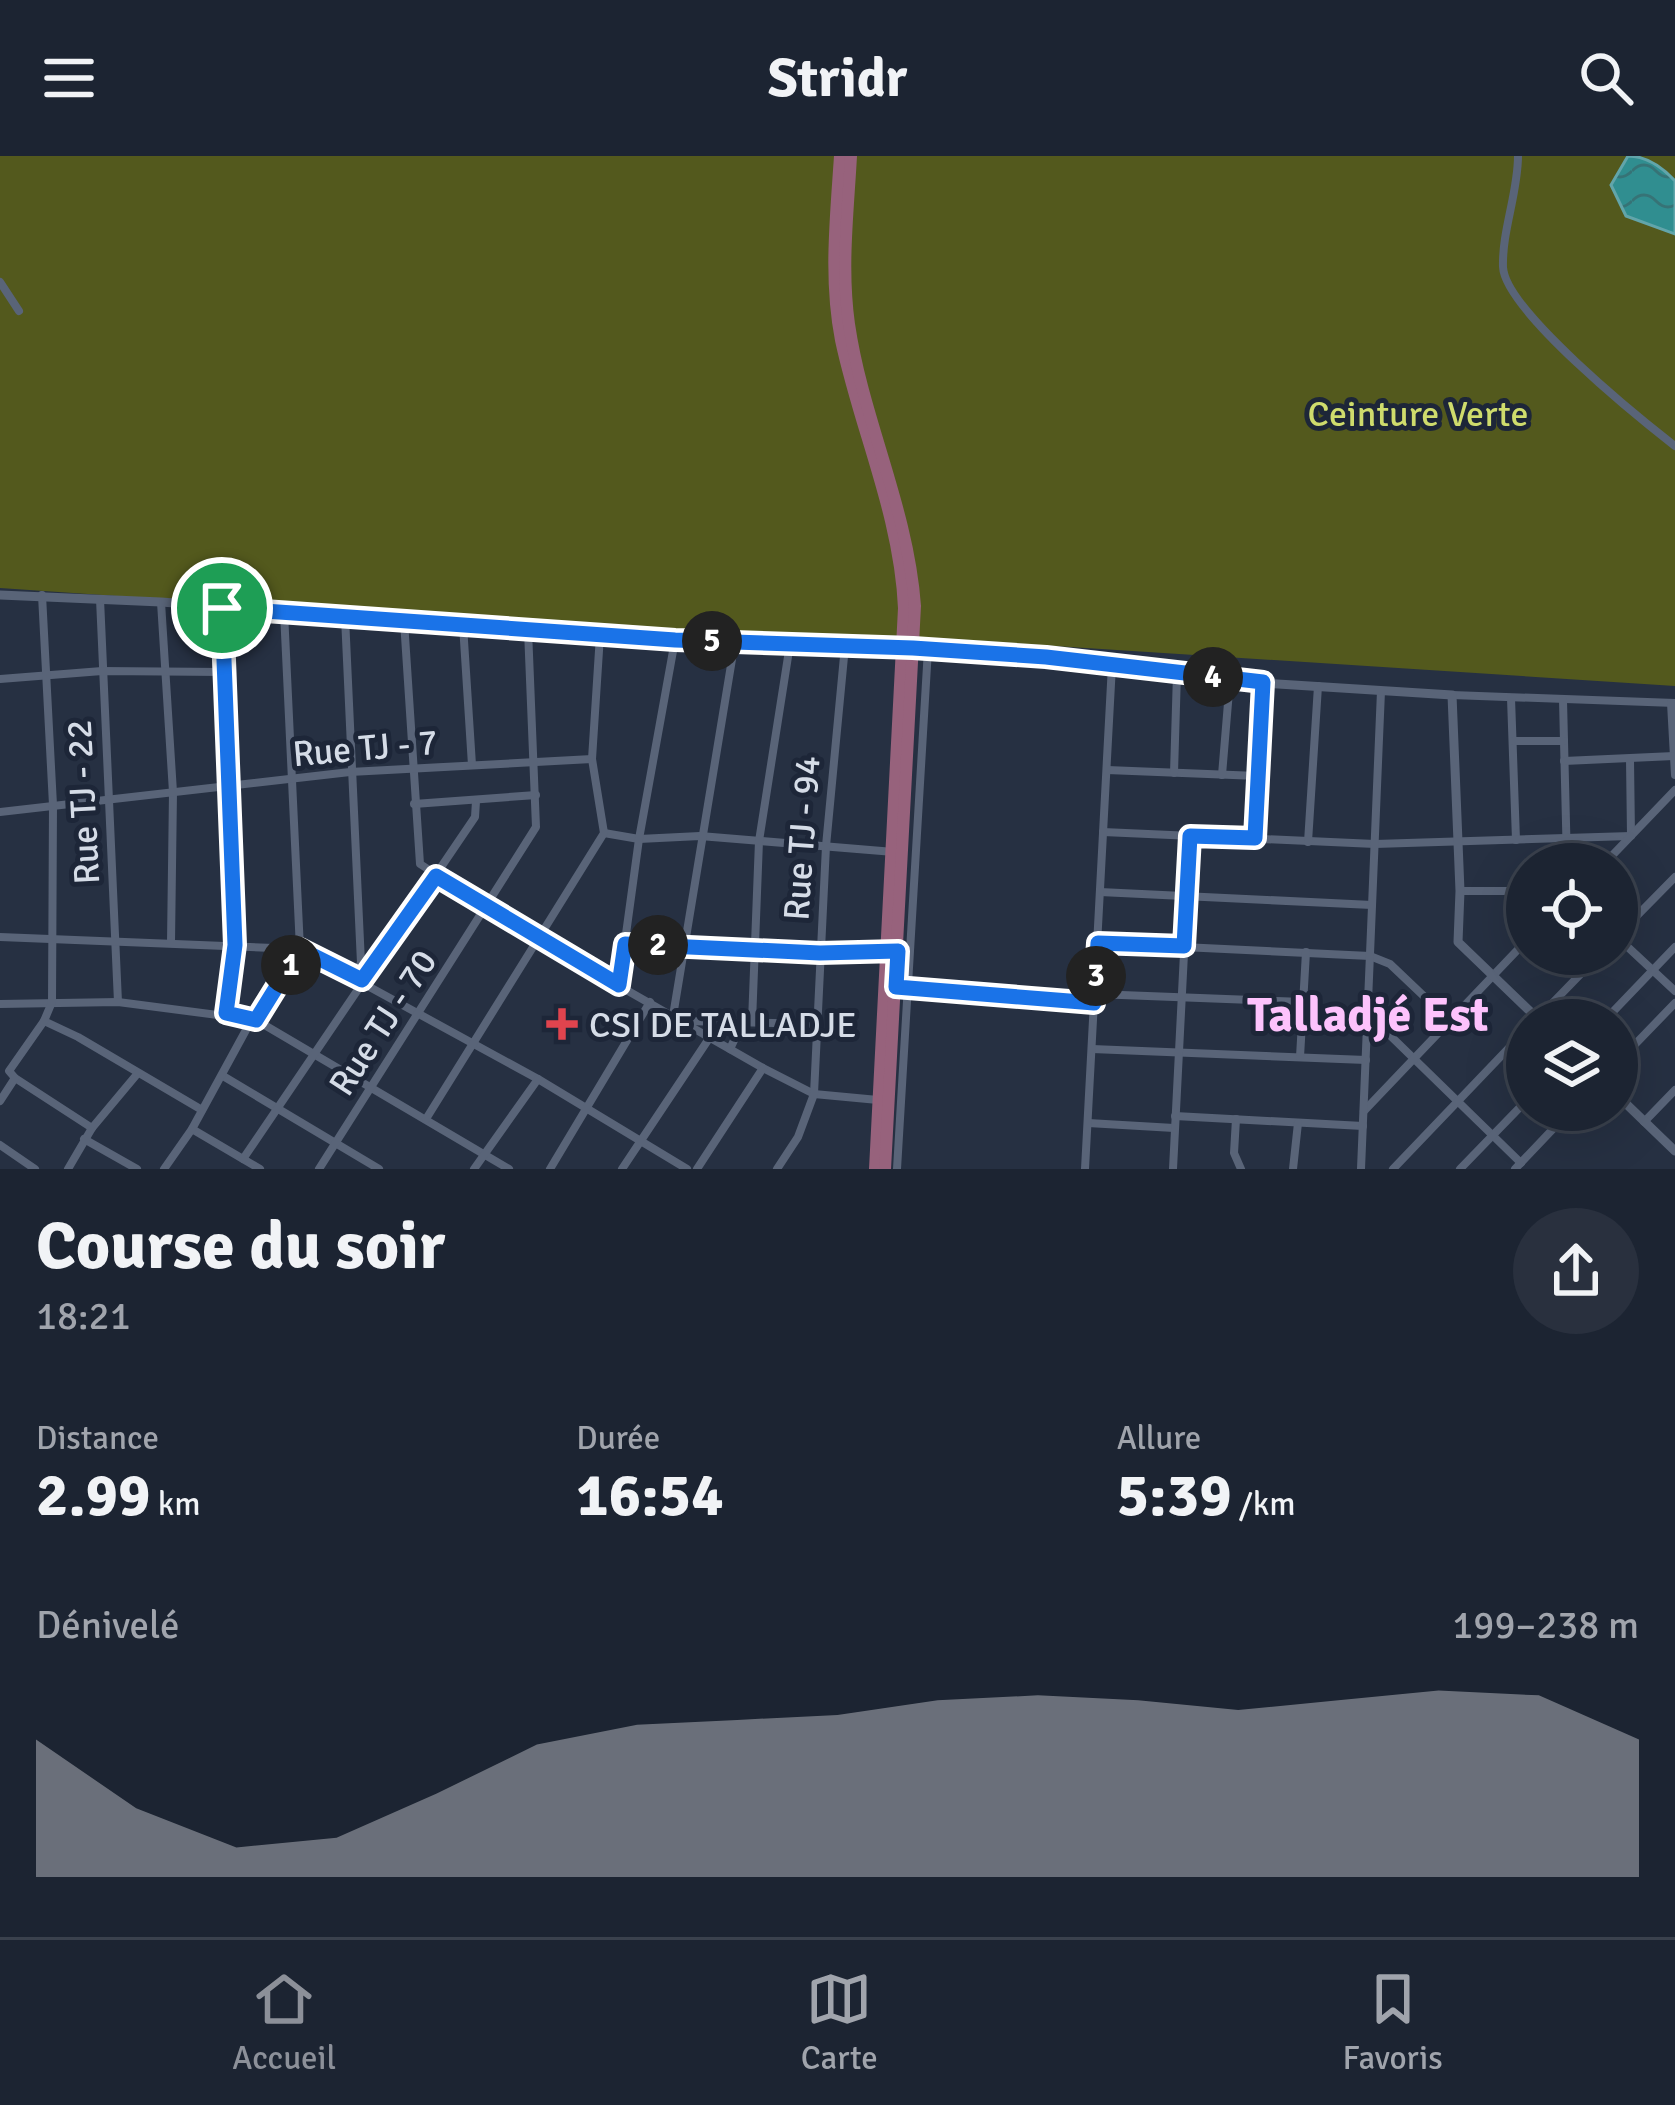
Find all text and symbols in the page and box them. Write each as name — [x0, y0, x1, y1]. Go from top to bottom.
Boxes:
icon: menu — [36, 45, 102, 111]
text: Stridr — [768, 45, 907, 112]
icon: search — [1573, 45, 1639, 111]
park label: Ceinture Verte — [1308, 392, 1528, 437]
pin — [171, 557, 273, 659]
icon: arrive — [189, 575, 255, 641]
pin: 5 — [682, 611, 742, 671]
text: 5 — [703, 620, 721, 661]
pin: 4 — [1183, 647, 1243, 707]
text: 4 — [1204, 656, 1222, 697]
street label: Rue TJ - 22 — [57, 718, 110, 885]
street label: Rue TJ - 7 — [291, 720, 440, 777]
street label: Rue TJ - 94 — [774, 754, 831, 922]
map controls — [1506, 843, 1638, 1131]
button: locate — [1506, 843, 1638, 975]
pin: 2 — [628, 915, 688, 975]
text: 2 — [649, 924, 667, 965]
pin: 1 — [261, 935, 321, 995]
street label: Rue TJ - 70 — [319, 941, 447, 1104]
text: 1 — [282, 944, 300, 985]
pin: 3 — [1066, 946, 1126, 1006]
text: 3 — [1087, 955, 1105, 996]
district label: Talladjé Est — [1247, 986, 1489, 1045]
button: layers — [1506, 999, 1638, 1131]
place label: CSI DE TALLADJE — [589, 1003, 857, 1048]
marker: CSI DE TALLADJE — [546, 1008, 578, 1040]
text: Course du soir — [36, 1206, 445, 1287]
button: share — [1513, 1208, 1639, 1334]
text: 18:21 — [36, 1292, 131, 1340]
text: Distance — [36, 1418, 159, 1459]
text: Durée — [576, 1418, 660, 1459]
text: Allure — [1117, 1418, 1201, 1459]
text: 2.99 — [36, 1459, 150, 1533]
text: 16:54 — [576, 1459, 724, 1533]
text: 5:39 — [1117, 1459, 1232, 1533]
text: km — [150, 1484, 201, 1525]
text: /km — [1232, 1484, 1296, 1525]
text: Dénivelé — [36, 1601, 180, 1649]
text: 199–238 m — [1452, 1601, 1639, 1649]
tab: Accueil — [232, 1966, 336, 2079]
tab: Carte — [801, 1966, 878, 2079]
tab: Favoris — [1343, 1966, 1443, 2079]

